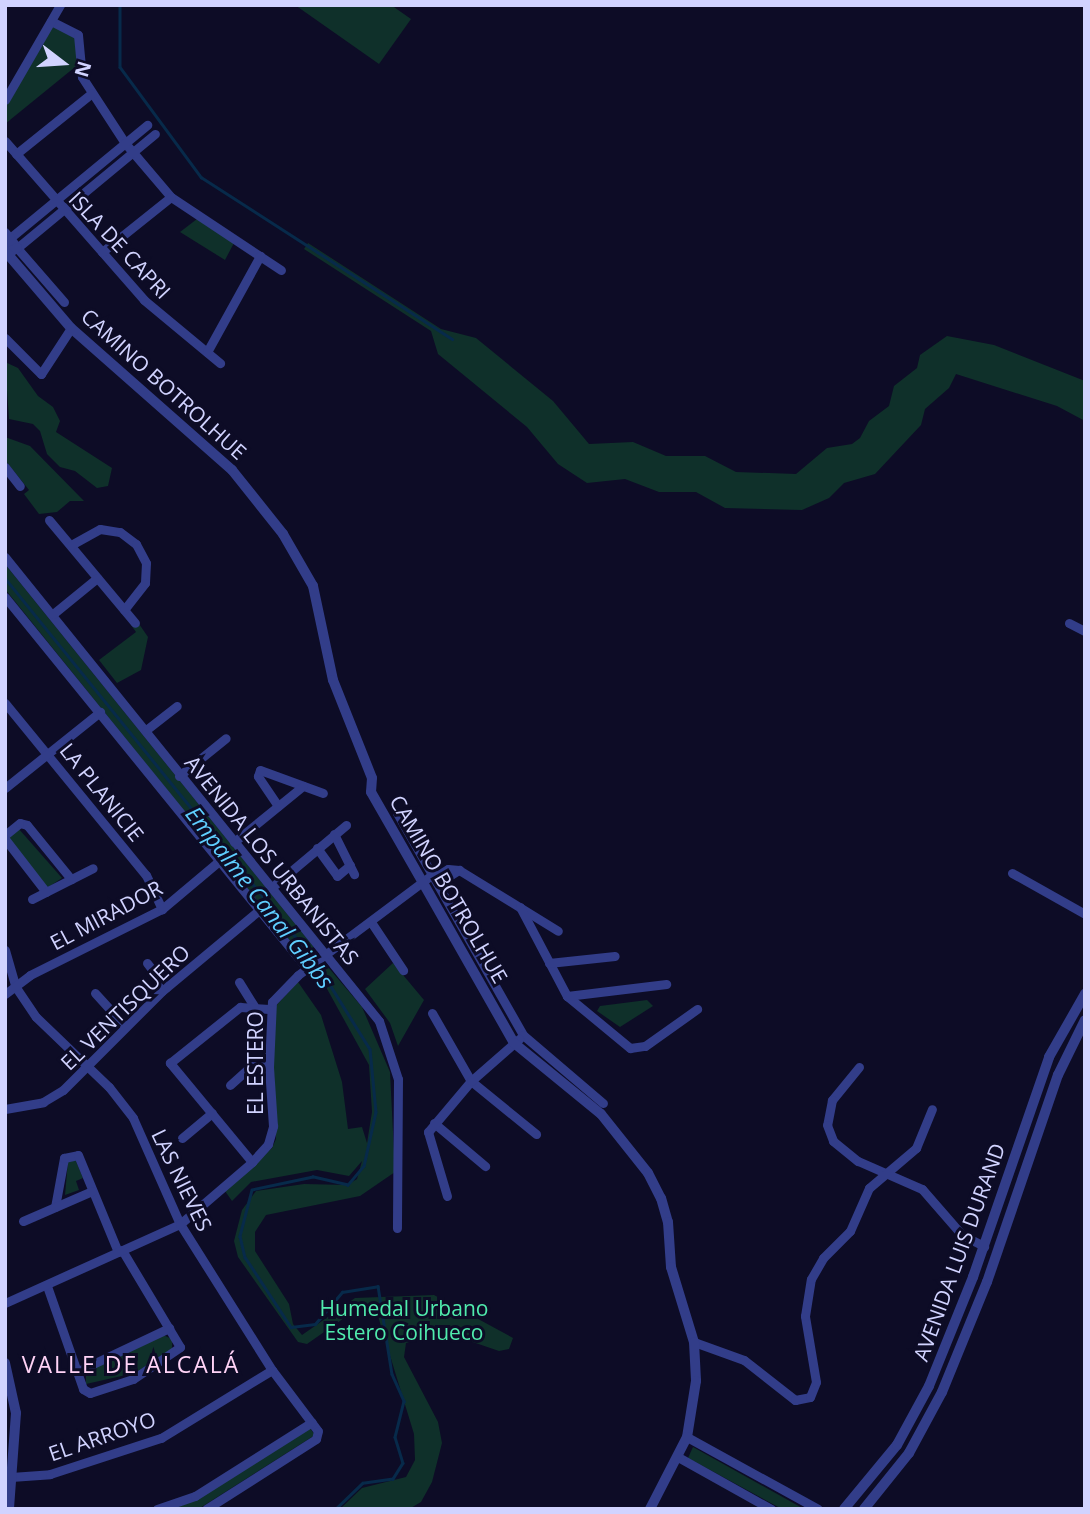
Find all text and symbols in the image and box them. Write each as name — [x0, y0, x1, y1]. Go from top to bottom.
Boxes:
north arrow — [28, 28, 98, 98]
text: N — [68, 58, 98, 80]
street label: ISLA DE CAPRI — [64, 186, 176, 304]
street label: CAMINO BOTROLHUE — [76, 303, 252, 465]
street label: LA PLANICIE — [55, 738, 149, 846]
street label: AVENIDA LOS URBANISTAS — [180, 750, 364, 970]
street label: CAMINO BOTROLHUE — [385, 790, 513, 988]
water label: Empalme Canal Gibbs — [180, 800, 340, 994]
street label: EL MIRADOR — [46, 875, 166, 955]
street label: EL VENTISQUERO — [55, 939, 195, 1075]
street label: EL ESTERO — [242, 1011, 268, 1115]
street label: LAS NIEVES — [147, 1125, 217, 1235]
street label: AVENIDA LUIS DURAND — [908, 1140, 1010, 1364]
park label: Humedal Urbano Estero Coihueco — [320, 1295, 488, 1345]
district label: VALLE DE ALCALÁ — [24, 1350, 238, 1378]
street label: EL ARROYO — [45, 1406, 159, 1466]

